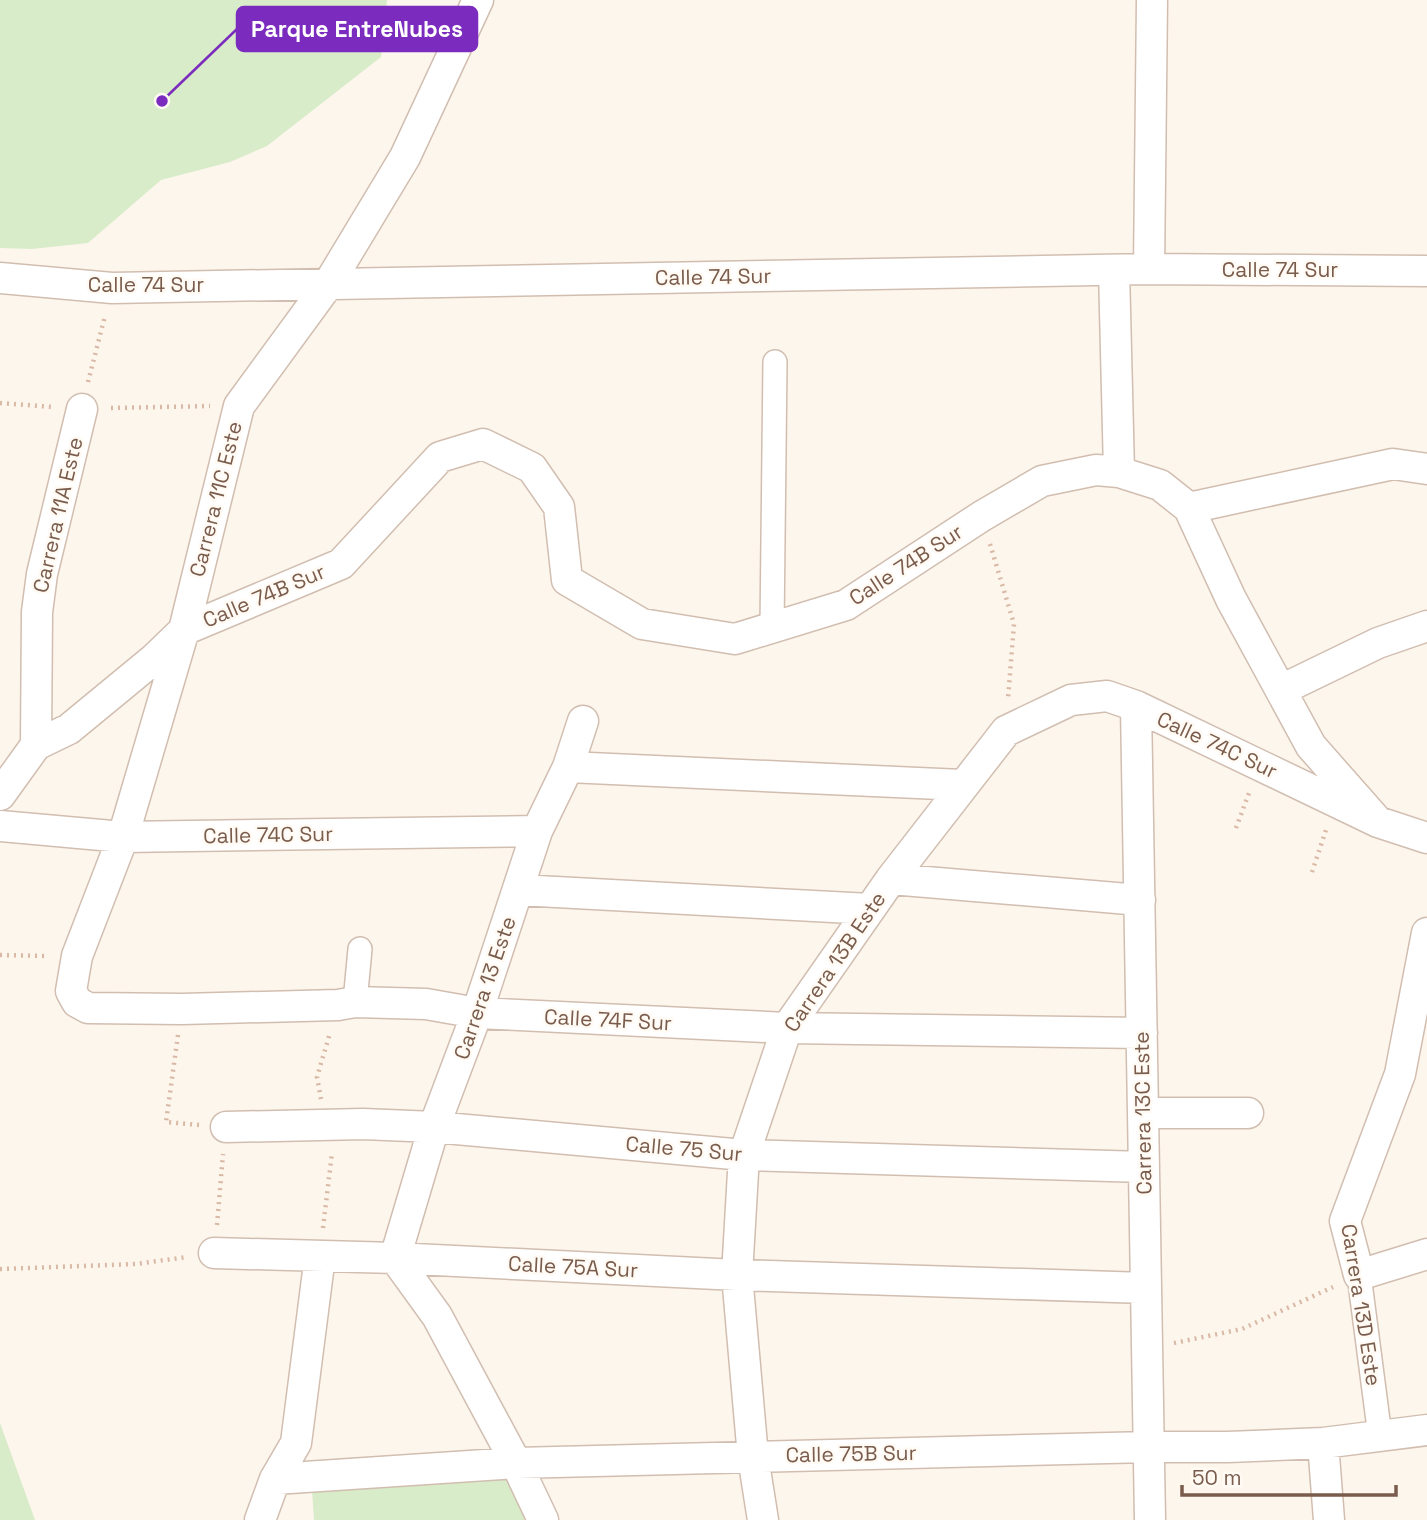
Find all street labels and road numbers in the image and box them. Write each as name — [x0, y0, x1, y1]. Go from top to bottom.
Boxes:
street label: Calle 74 Sur — [1222, 256, 1338, 283]
street label: Calle 74 Sur — [655, 262, 772, 291]
street label: Calle 74 Sur — [88, 271, 204, 298]
street label: Carrera 11C Este — [183, 418, 248, 579]
street label: Carrera 11A Este — [27, 435, 89, 595]
street label: Calle 74B Sur — [844, 518, 968, 611]
street label: Calle 74B Sur — [199, 558, 329, 633]
street label: Calle 74C Sur — [1153, 705, 1282, 784]
street label: Calle 74C Sur — [203, 820, 333, 849]
street label: Carrera 13B Este — [778, 886, 892, 1037]
street label: Carrera 13 Este — [447, 913, 522, 1063]
street label: Calle 74F Sur — [544, 1003, 673, 1036]
street label: Carrera 13C Este — [1128, 1031, 1157, 1195]
street label: Calle 75 Sur — [625, 1130, 744, 1167]
street label: Carrera 13D Este — [1335, 1222, 1388, 1388]
street label: Calle 75A Sur — [507, 1250, 639, 1283]
street label: Calle 75B Sur — [785, 1439, 917, 1468]

